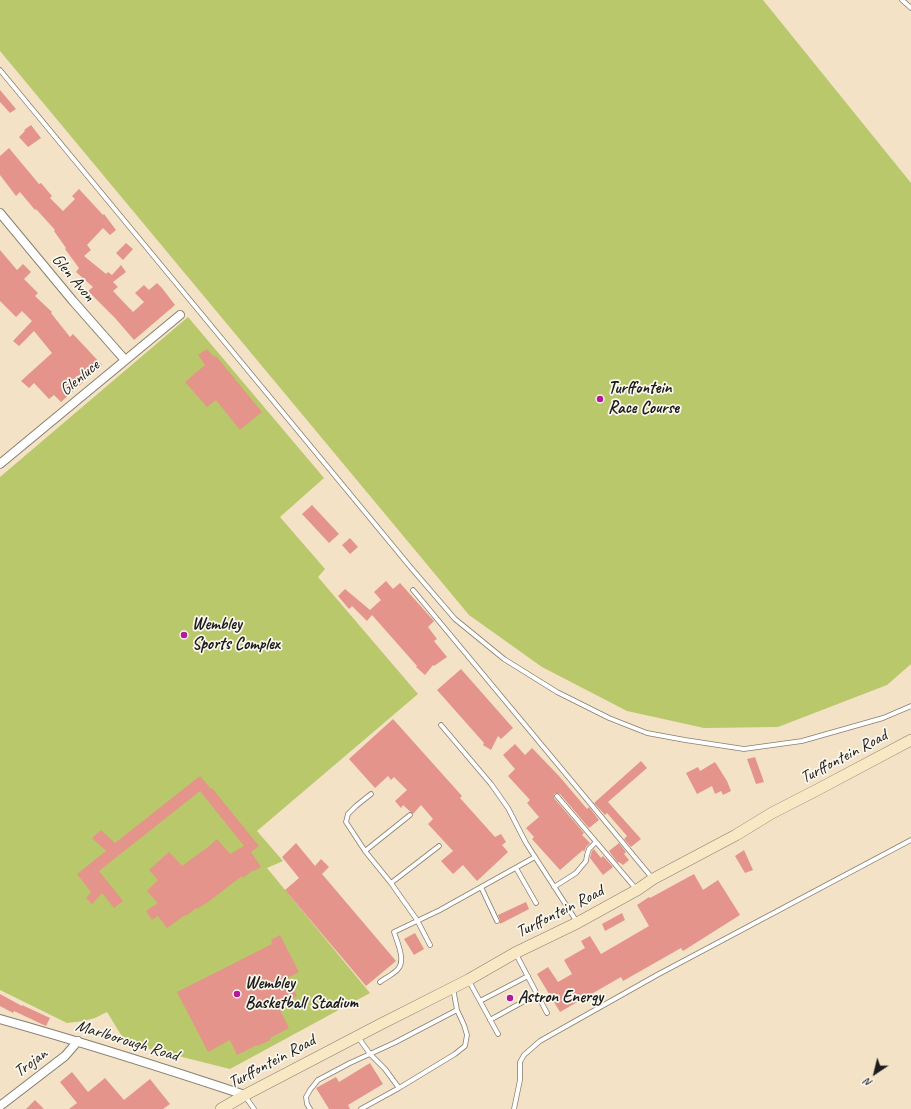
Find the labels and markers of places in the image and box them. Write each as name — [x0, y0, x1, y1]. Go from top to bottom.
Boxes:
place label: Turffontein Race Course — [608, 379, 679, 419]
marker: Turffontein Race Course — [595, 394, 605, 404]
place label: Wembley Sports Complex — [192, 615, 280, 655]
marker: Wembley Sports Complex — [179, 630, 189, 640]
place label: Wembley Basketball Stadium — [245, 974, 358, 1014]
place label: Astron Energy — [518, 988, 603, 1008]
marker: Wembley Basketball Stadium — [232, 989, 242, 999]
marker: Astron Energy — [505, 993, 515, 1003]

